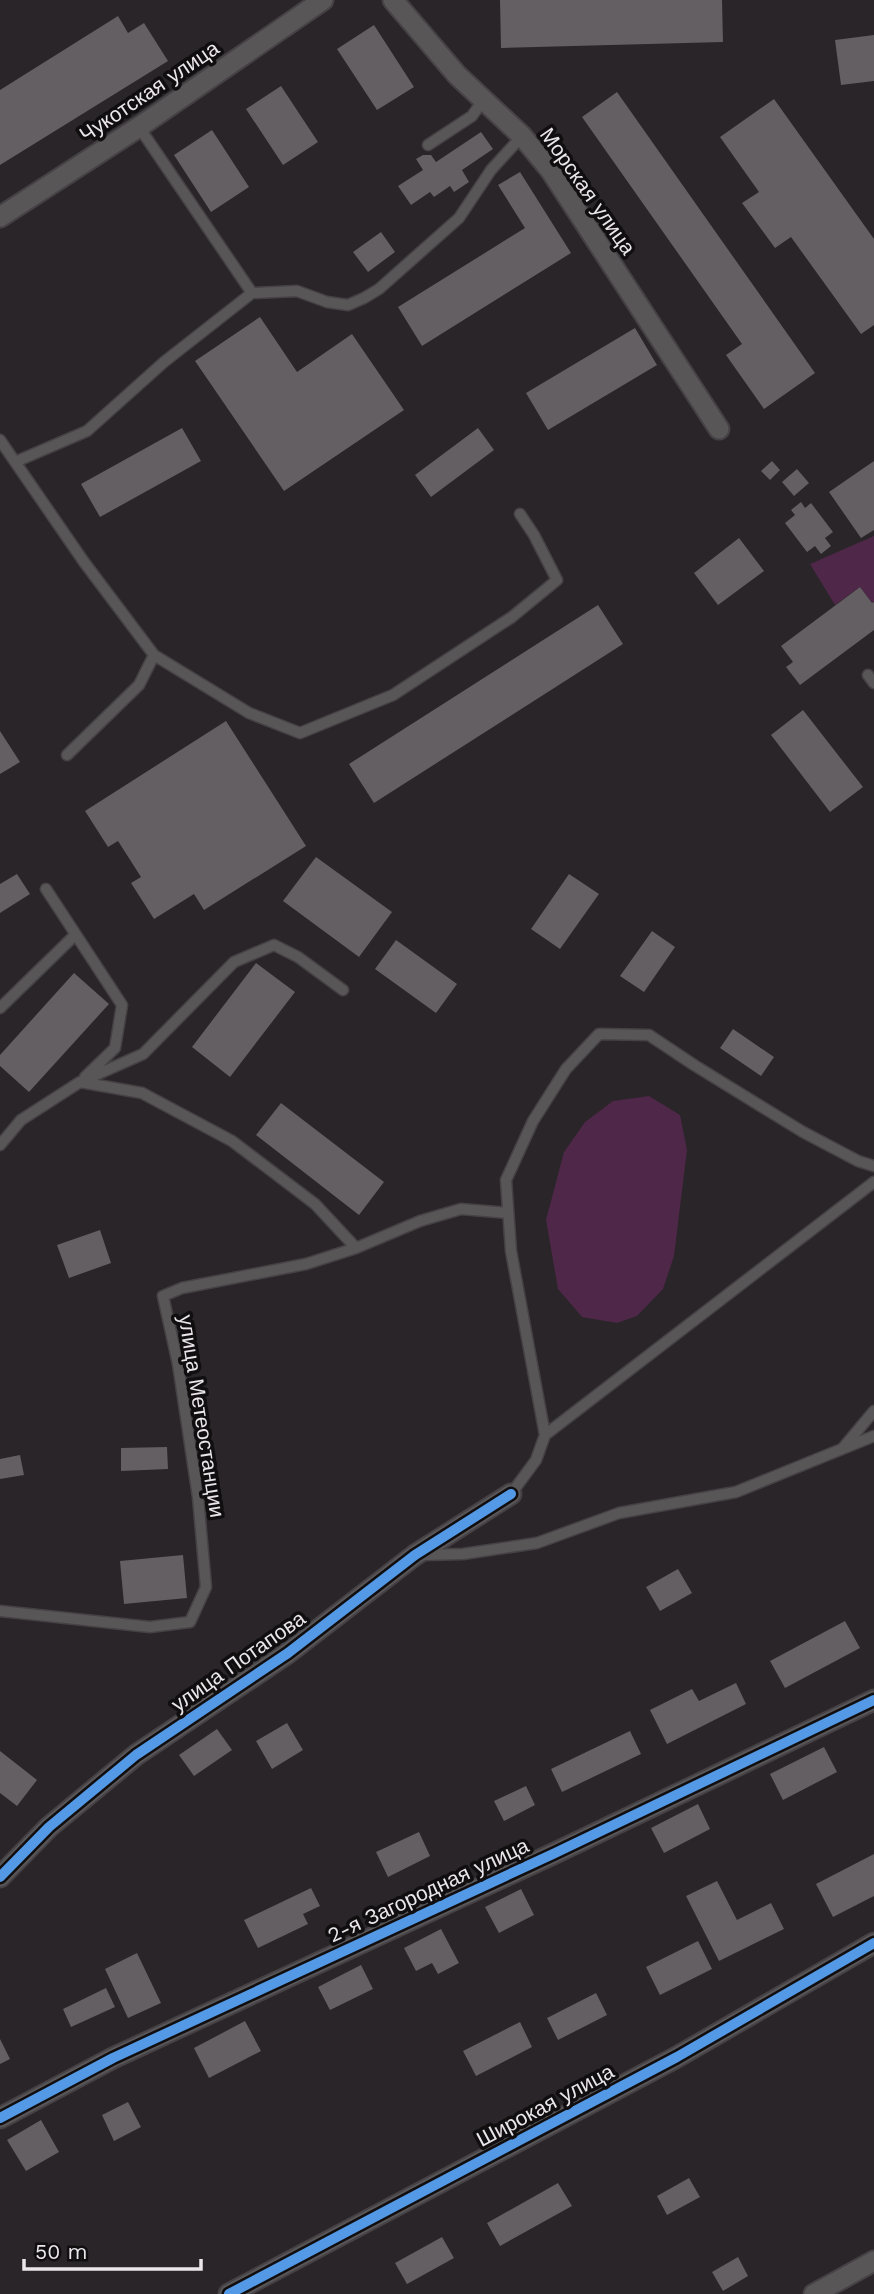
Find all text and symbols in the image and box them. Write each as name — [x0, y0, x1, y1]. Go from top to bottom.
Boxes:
street label: Чукотская улица — [75, 35, 224, 147]
street label: Морская улица — [535, 123, 641, 260]
street label: улица Метеостанции — [174, 1313, 230, 1519]
street label: улица Потапова — [166, 1605, 310, 1717]
street label: 2-я Загородная улица — [323, 1832, 533, 1948]
street label: Широкая улица — [472, 2058, 618, 2152]
scale bar — [24, 2228, 201, 2272]
text: 50 m — [35, 2239, 87, 2264]

